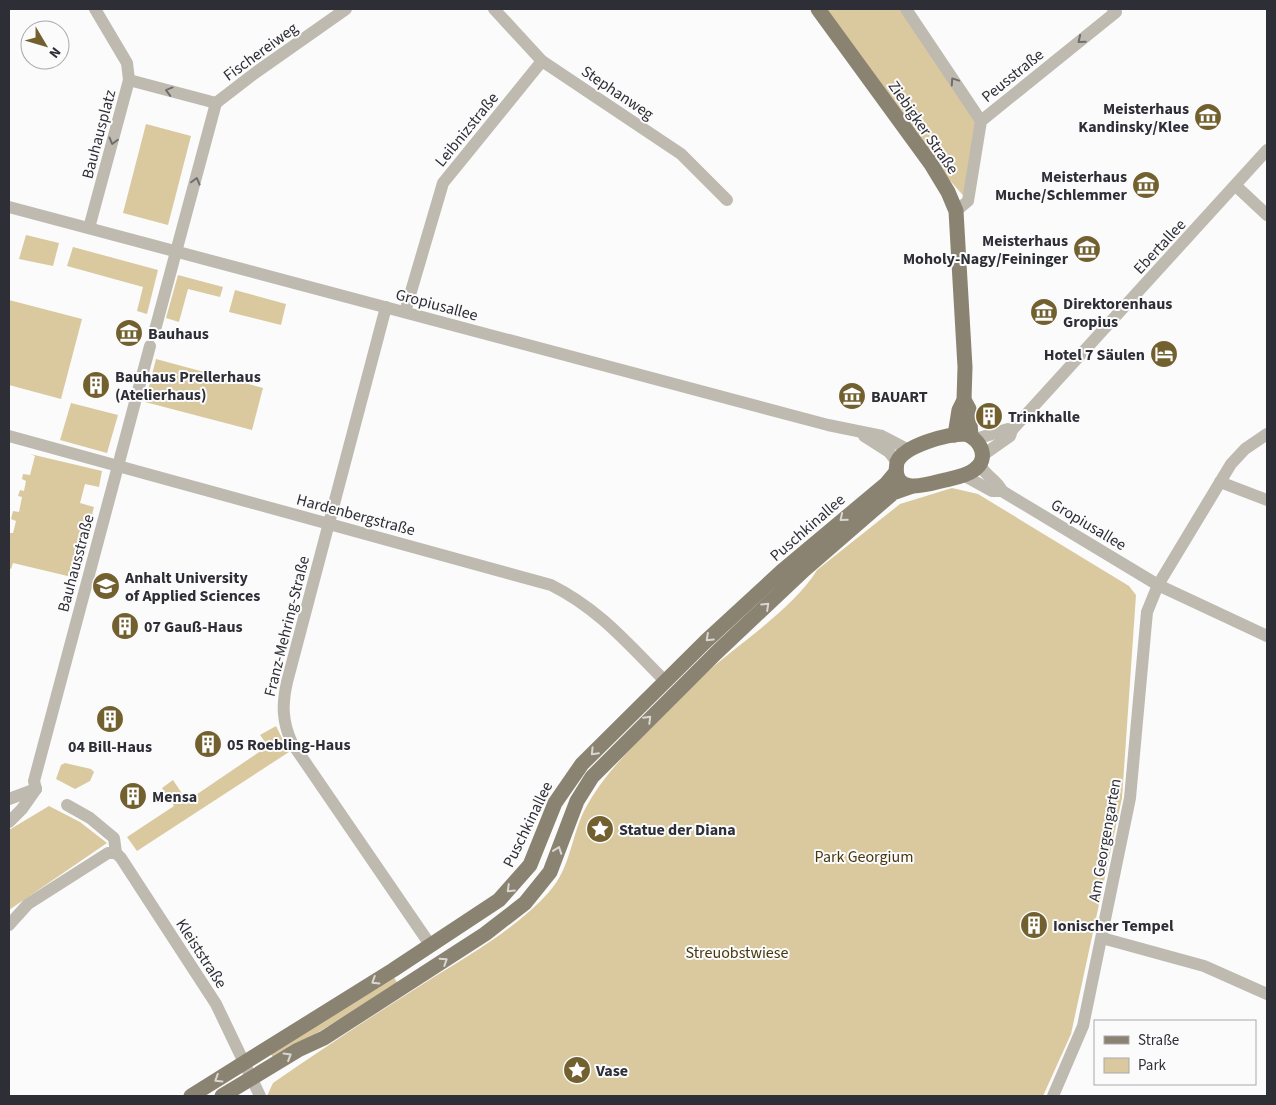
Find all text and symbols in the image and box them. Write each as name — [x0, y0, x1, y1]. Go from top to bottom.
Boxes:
street label: Fischereiweg — [219, 17, 302, 86]
north arrow — [20, 20, 70, 70]
one-way arrow — [1078, 35, 1087, 43]
text: N — [44, 43, 65, 62]
street label: Peusstraße — [977, 44, 1048, 108]
street label: Stephanweg — [577, 61, 658, 125]
street label: Ziebigker Straße — [883, 76, 964, 179]
one-way arrow — [951, 77, 960, 86]
one-way arrow — [165, 86, 174, 97]
street label: Bauhausplatz — [77, 87, 121, 181]
street label: Leibnizstraße — [430, 88, 504, 172]
place label: Meisterhaus Kandinsky/Klee — [1078, 98, 1189, 138]
museum icon: Meisterhaus Kandinsky/Klee — [1193, 102, 1223, 132]
one-way arrow — [108, 136, 119, 145]
place label: Meisterhaus Muche/Schlemmer — [995, 166, 1128, 206]
museum icon: Meisterhaus Muche/Schlemmer — [1131, 170, 1161, 200]
one-way arrow — [190, 176, 201, 185]
street label: Ebertallee — [1129, 214, 1191, 279]
place label: Meisterhaus Moholy-Nagy/Feininger — [903, 230, 1069, 270]
museum icon: Meisterhaus Moholy-Nagy/Feininger — [1072, 234, 1102, 264]
street label: Gropiusallee — [393, 283, 480, 327]
place label: Direktorenhaus Gropius — [1063, 293, 1172, 333]
museum icon: Direktorenhaus Gropius — [1029, 297, 1059, 327]
museum icon: Bauhaus — [114, 318, 144, 348]
place label: Bauhaus — [148, 323, 209, 345]
hotel icon: Hotel 7 Säulen — [1149, 339, 1179, 369]
place label: Hotel 7 Säulen — [1044, 344, 1145, 366]
place label: Bauhaus Prellerhaus (Atelierhaus) — [115, 366, 261, 406]
building icon: Bauhaus Prellerhaus (Atelierhaus) — [81, 370, 111, 400]
museum icon: BAUART — [837, 381, 867, 411]
place label: BAUART — [871, 386, 928, 408]
building icon: Trinkhalle — [974, 401, 1004, 431]
place label: Trinkhalle — [1008, 406, 1080, 428]
street label: Hardenbergstraße — [294, 489, 418, 541]
street label: Puschkinallee — [765, 489, 850, 567]
street label: Gropiusallee — [1047, 494, 1130, 556]
street label: Bauhausstraße — [52, 512, 100, 615]
one-way arrow — [840, 512, 849, 521]
street label: Franz-Mehring-Straße — [259, 554, 315, 699]
place label: Anhalt University of Applied Sciences — [124, 567, 260, 607]
school or university icon: Anhalt University of Applied Sciences — [91, 571, 121, 601]
one-way arrow — [760, 603, 769, 612]
building icon: 07 Gauß-Haus — [110, 611, 140, 641]
place label: 07 Gauß-Haus — [144, 616, 243, 638]
one-way arrow — [706, 632, 715, 641]
building icon: 04 Bill-Haus — [95, 704, 125, 734]
one-way arrow — [642, 715, 651, 724]
building icon: 05 Roebling-Haus — [193, 729, 223, 759]
place label: 05 Roebling-Haus — [227, 734, 350, 756]
place label: 04 Bill-Haus — [68, 736, 152, 758]
one-way arrow — [591, 746, 600, 755]
street label: Am Georgengarten — [1083, 777, 1127, 904]
street label: Puschkinallee — [498, 778, 558, 871]
building icon: Mensa — [118, 781, 148, 811]
place label: Mensa — [152, 786, 197, 808]
place icon: Statue der Diana — [585, 814, 615, 844]
place label: Statue der Diana — [619, 819, 736, 841]
park label: Park Georgium — [815, 846, 913, 868]
one-way arrow — [552, 847, 562, 855]
one-way arrow — [507, 883, 516, 892]
building icon: Ionischer Tempel — [1019, 910, 1049, 940]
street label: Kleiststraße — [170, 914, 232, 993]
place label: Ionischer Tempel — [1053, 915, 1174, 937]
park label: Streuobstwiese — [686, 942, 789, 964]
one-way arrow — [439, 957, 448, 967]
one-way arrow — [371, 975, 380, 985]
legend — [1094, 1020, 1256, 1085]
text: Straße — [1138, 1030, 1179, 1051]
one-way arrow — [282, 1053, 291, 1063]
place icon: Vase — [562, 1055, 592, 1085]
text: Park — [1138, 1055, 1167, 1076]
place label: Vase — [595, 1060, 628, 1082]
one-way arrow — [214, 1073, 223, 1083]

